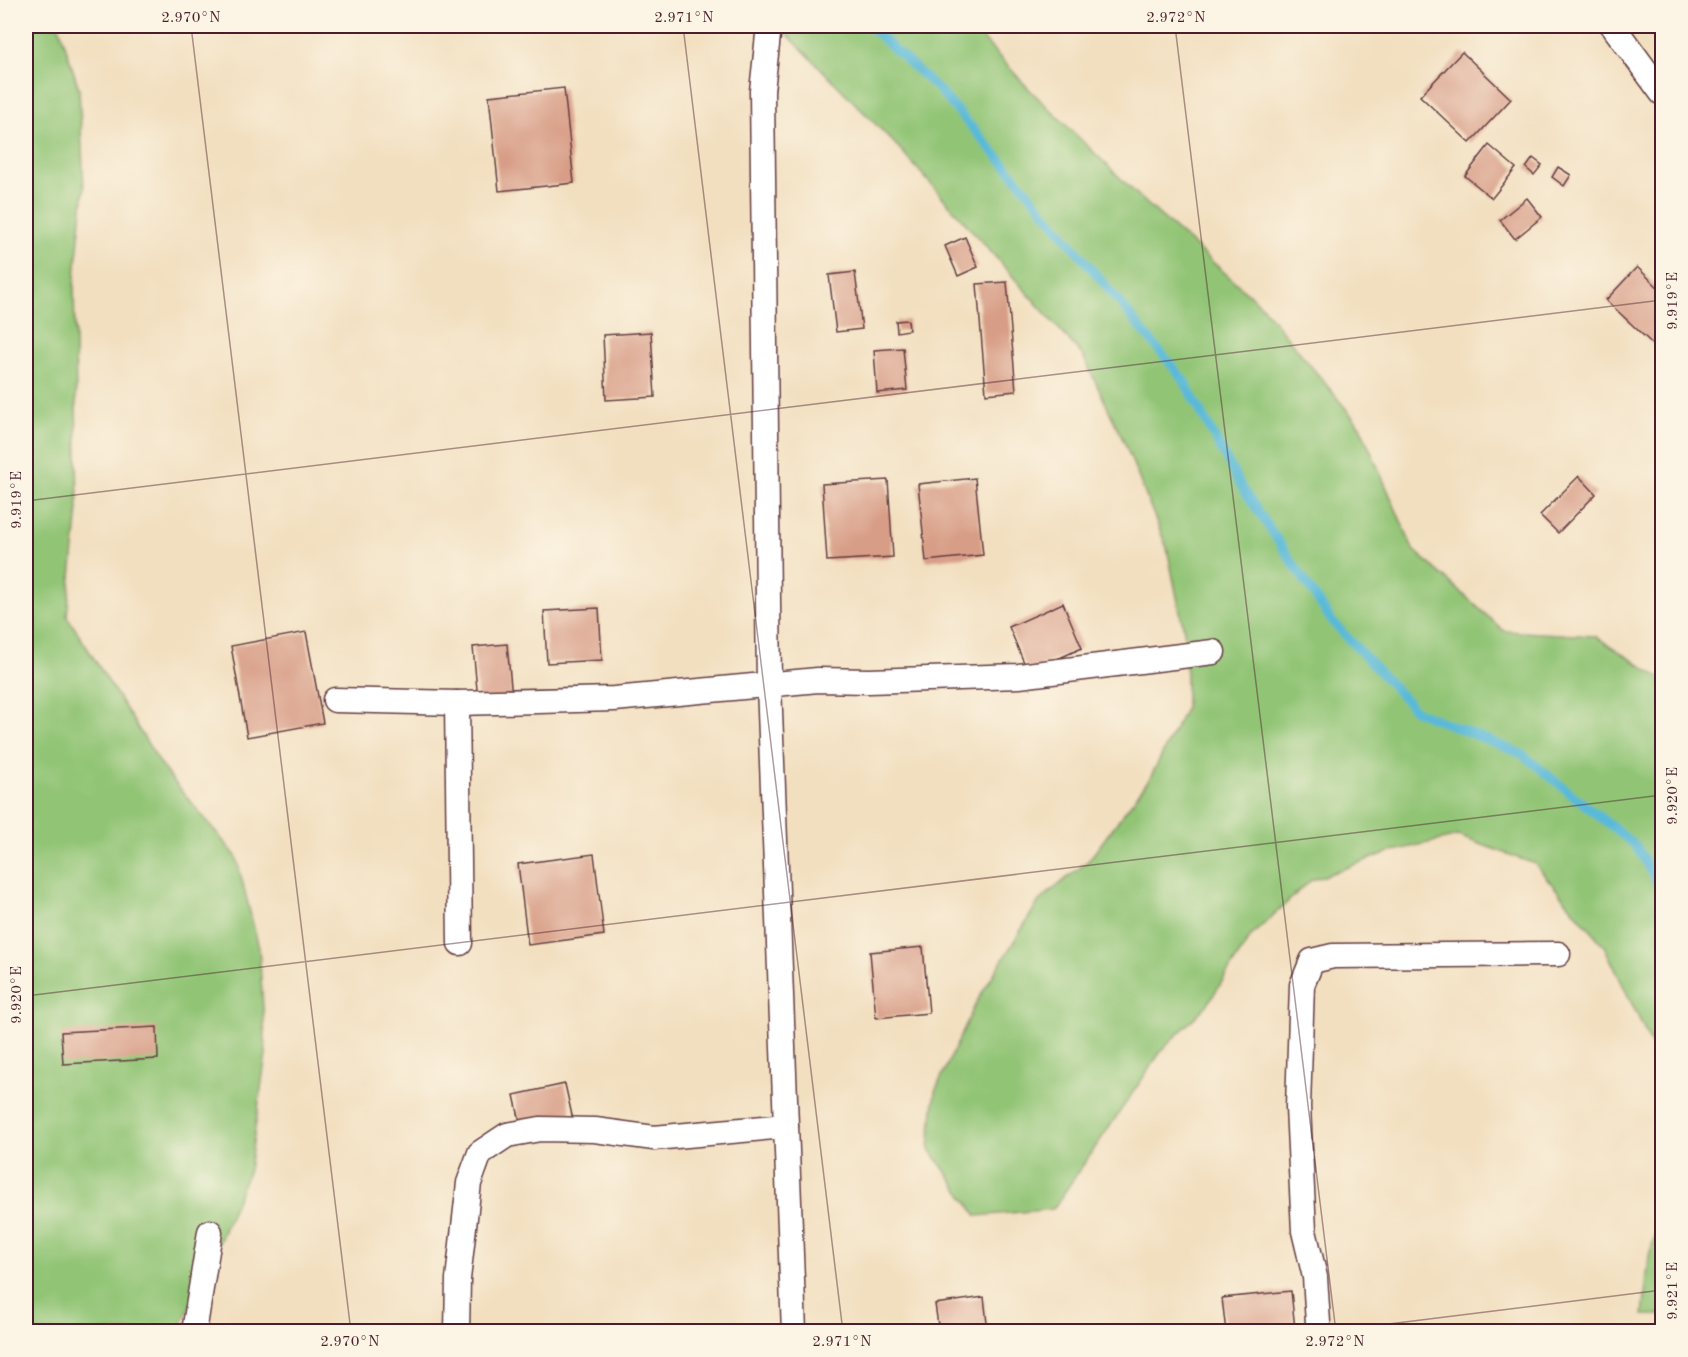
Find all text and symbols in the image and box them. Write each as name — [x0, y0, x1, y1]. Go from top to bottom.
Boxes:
text: 2.970°N — [161, 11, 221, 26]
text: 2.971°N — [654, 11, 714, 26]
text: 2.972°N — [1146, 11, 1206, 26]
text: 9.919°E — [1666, 272, 1681, 330]
text: 9.919°E — [10, 471, 25, 529]
text: 9.920°E — [1666, 767, 1681, 825]
text: 9.920°E — [10, 966, 25, 1024]
text: 9.921°E — [1666, 1262, 1681, 1320]
text: 2.970°N — [320, 1335, 380, 1350]
text: 2.971°N — [812, 1335, 872, 1350]
text: 2.972°N — [1305, 1335, 1365, 1350]

